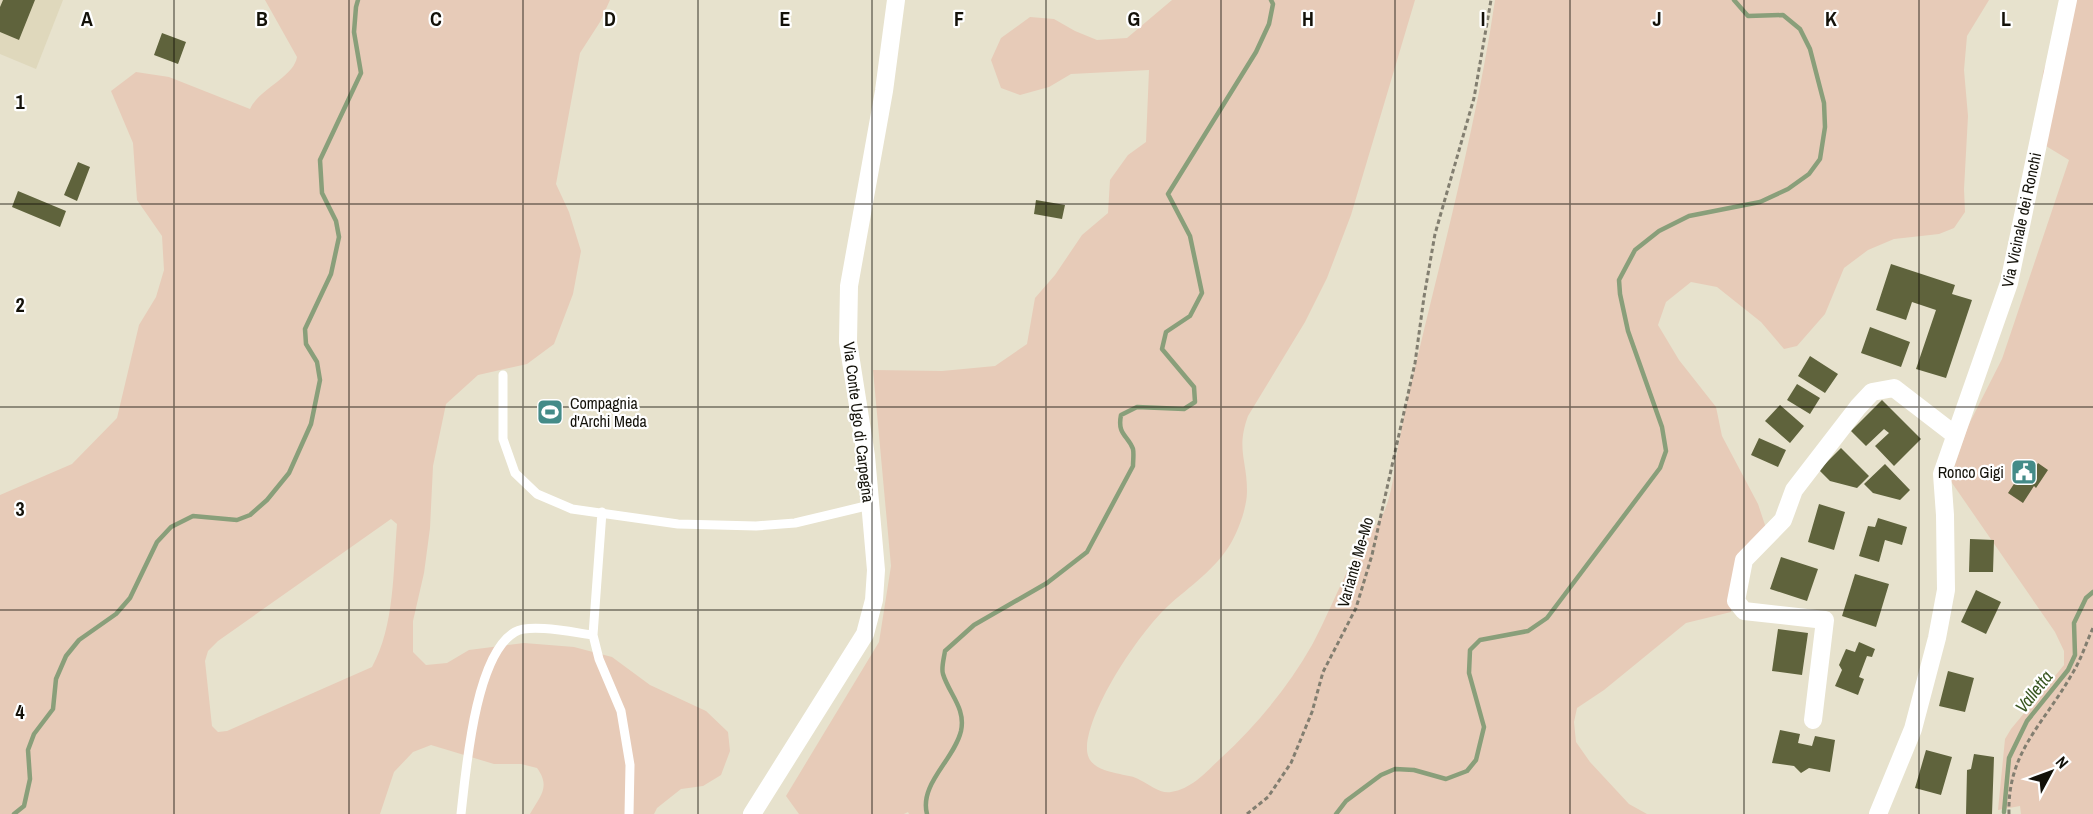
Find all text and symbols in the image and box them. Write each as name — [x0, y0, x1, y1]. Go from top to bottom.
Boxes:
text: A — [81, 5, 93, 32]
text: B — [256, 5, 268, 32]
text: C — [430, 5, 442, 32]
text: D — [604, 5, 616, 32]
text: E — [780, 5, 791, 32]
text: F — [954, 5, 964, 32]
text: G — [1128, 5, 1140, 32]
text: H — [1302, 5, 1314, 32]
text: I — [1481, 5, 1485, 32]
text: J — [1652, 5, 1662, 32]
text: K — [1825, 5, 1837, 32]
text: L — [2001, 5, 2011, 32]
text: 1 — [15, 88, 25, 115]
street label: Via Vicinale dei Ronchi — [1996, 151, 2046, 289]
text: 2 — [15, 291, 25, 318]
street label: Via Conte Ugo di Carpegna — [838, 340, 880, 504]
place label: Compagnia d'Archi Meda — [570, 392, 648, 432]
sports icon: Compagnia d'Archi Meda — [535, 397, 565, 427]
public building icon: Ronco Gigi — [2009, 457, 2039, 487]
place label: Ronco Gigi — [1938, 461, 2004, 483]
text: 3 — [15, 495, 25, 522]
street label: Variante Me-Mo — [1332, 514, 1378, 610]
water label: Valletta — [2009, 665, 2058, 718]
text: 4 — [15, 698, 25, 725]
north arrow — [2021, 742, 2081, 802]
text: N — [2051, 751, 2074, 773]

